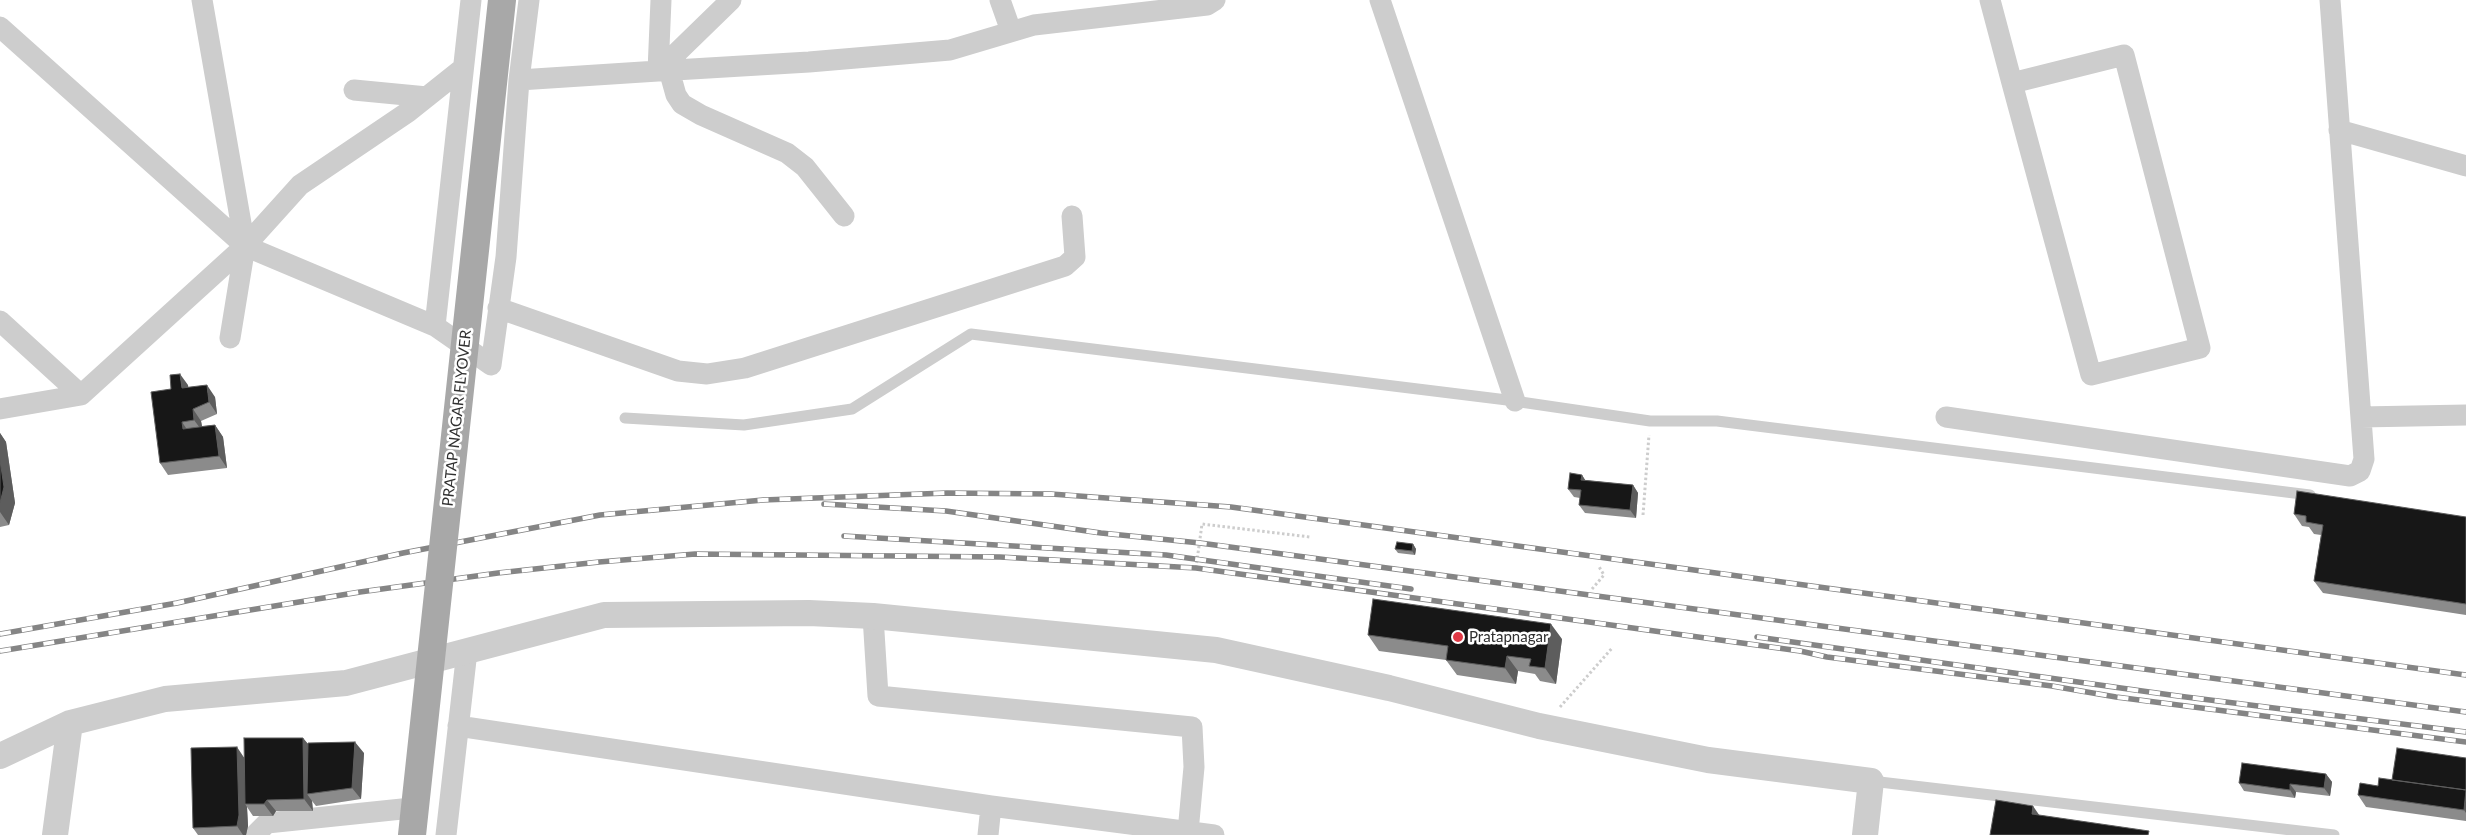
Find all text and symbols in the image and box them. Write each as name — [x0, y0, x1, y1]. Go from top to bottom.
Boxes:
street label: PRATAP NAGAR FLYOVER — [439, 329, 475, 507]
place label: Pratapnagar — [1469, 628, 1548, 646]
marker: Pratapnagar — [1451, 630, 1465, 644]

